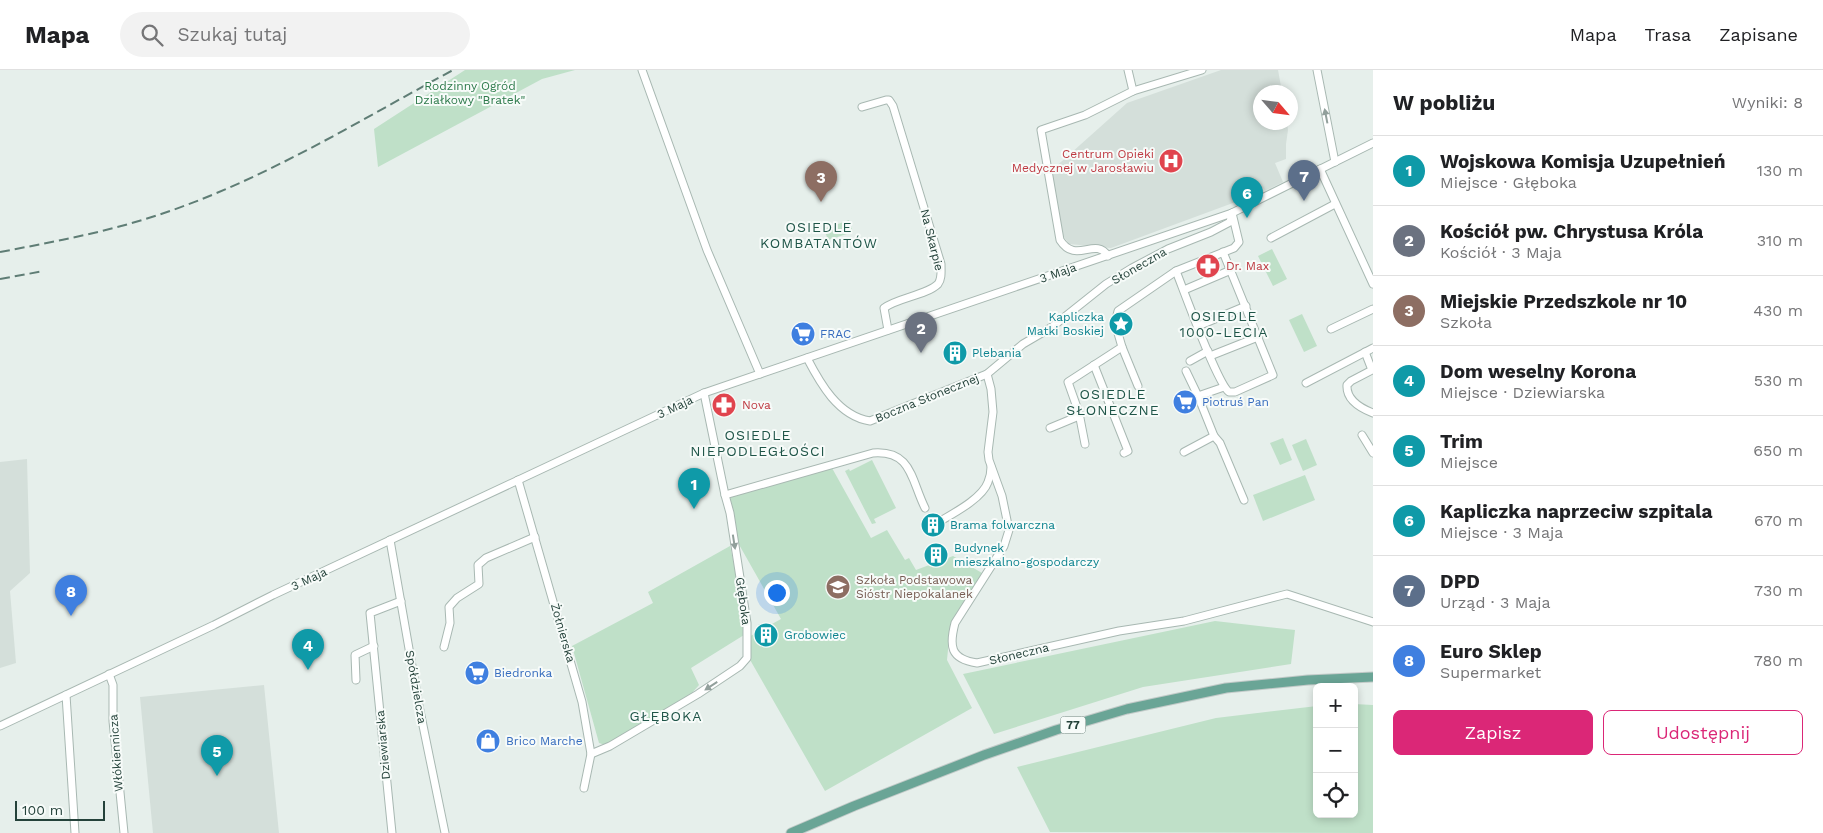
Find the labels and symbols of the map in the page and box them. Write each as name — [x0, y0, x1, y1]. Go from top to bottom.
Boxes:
park label: Rodzinny Ogród Działkowy "Bratek" — [415, 79, 525, 107]
north arrow — [1253, 85, 1298, 130]
one-way arrow — [1321, 108, 1329, 124]
place label: Centrum Opieki Medycznej w Jarosławiu — [1012, 147, 1154, 175]
hospital icon: Centrum Opieki Medycznej w Jarosławiu — [1158, 148, 1184, 174]
pin: 7 — [1288, 160, 1320, 201]
pin: 3 — [805, 161, 837, 202]
pin: 6 — [1231, 177, 1263, 218]
street label: Na Skarpie — [918, 208, 946, 272]
district label: OSIEDLE KOMBATANTÓW — [760, 219, 878, 251]
street label: Słoneczna — [1109, 245, 1169, 287]
pharmacy icon: Dr. Max — [1195, 253, 1221, 279]
place label: Dr. Max — [1226, 259, 1269, 273]
street label: 3 Maja — [1038, 260, 1078, 286]
district label: OSIEDLE 1000-LECIA — [1180, 308, 1268, 340]
place label: Kapliczka Matki Boskiej — [1027, 310, 1104, 338]
place icon: Kapliczka Matki Boskiej — [1108, 311, 1134, 337]
pin: 2 — [905, 312, 937, 353]
supermarket icon: FRAC — [790, 321, 816, 347]
place label: FRAC — [820, 327, 851, 341]
building icon: Plebania — [942, 340, 968, 366]
place label: Plebania — [972, 346, 1022, 360]
street label: Boczna Słonecznej — [873, 371, 981, 425]
district label: OSIEDLE SŁONECZNE — [1066, 386, 1160, 418]
supermarket icon: Piotruś Pan — [1172, 389, 1198, 415]
pharmacy icon: Nova — [711, 392, 737, 418]
street label: 3 Maja — [655, 393, 695, 421]
place label: Piotruś Pan — [1202, 395, 1269, 409]
place label: Nova — [742, 398, 771, 412]
district label: OSIEDLE NIEPODLEGŁOŚCI — [690, 427, 826, 459]
pin: 1 — [678, 468, 710, 509]
building icon: Brama folwarczna — [920, 512, 946, 538]
place label: Brama folwarczna — [950, 518, 1055, 532]
one-way arrow — [731, 535, 739, 551]
place label: Budynek mieszkalno-gospodarczy — [954, 541, 1100, 569]
building icon: Budynek mieszkalno-gospodarczy — [923, 542, 949, 568]
street label: 3 Maja — [289, 565, 329, 593]
place label: Szkoła Podstawowa Sióstr Niepokalanek — [856, 573, 973, 601]
school or university icon: Szkoła Podstawowa Sióstr Niepokalanek — [825, 574, 851, 600]
pin: 8 — [55, 575, 87, 616]
street label: Głęboka — [733, 576, 753, 626]
your location — [764, 580, 790, 606]
street label: Żołnierska — [548, 602, 578, 664]
building icon: Grobowiec — [753, 622, 779, 648]
place label: Grobowiec — [784, 628, 846, 642]
pin: 4 — [292, 629, 324, 670]
street label: Słoneczna — [988, 640, 1051, 668]
street label: Spółdzielcza — [403, 649, 429, 725]
supermarket icon: Biedronka — [464, 660, 490, 686]
place label: Biedronka — [494, 666, 552, 680]
one-way arrow — [704, 681, 717, 691]
district label: GŁĘBOKA — [630, 708, 702, 724]
street label: Dziewiarska — [373, 710, 393, 780]
street label: Włókiennicza — [106, 713, 126, 792]
road number: 77 — [1060, 716, 1086, 734]
shop icon: Brico Marche — [475, 728, 501, 754]
place label: Brico Marche — [506, 734, 583, 748]
pin: 5 — [201, 735, 233, 776]
scale bar — [15, 798, 105, 821]

